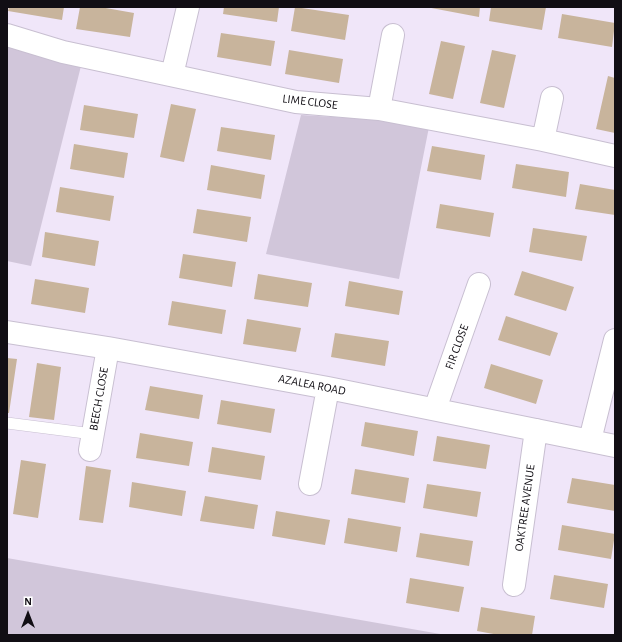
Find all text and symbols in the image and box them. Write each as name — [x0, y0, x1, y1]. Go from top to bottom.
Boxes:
street label: LIME CLOSE — [282, 91, 338, 113]
street label: FIR CLOSE — [442, 322, 472, 372]
street label: BEECH CLOSE — [86, 366, 112, 432]
street label: AZALEA ROAD — [277, 371, 347, 399]
street label: OAKTREE AVENUE — [512, 464, 538, 552]
north arrow — [8, 594, 48, 634]
text: N — [24, 596, 32, 607]

